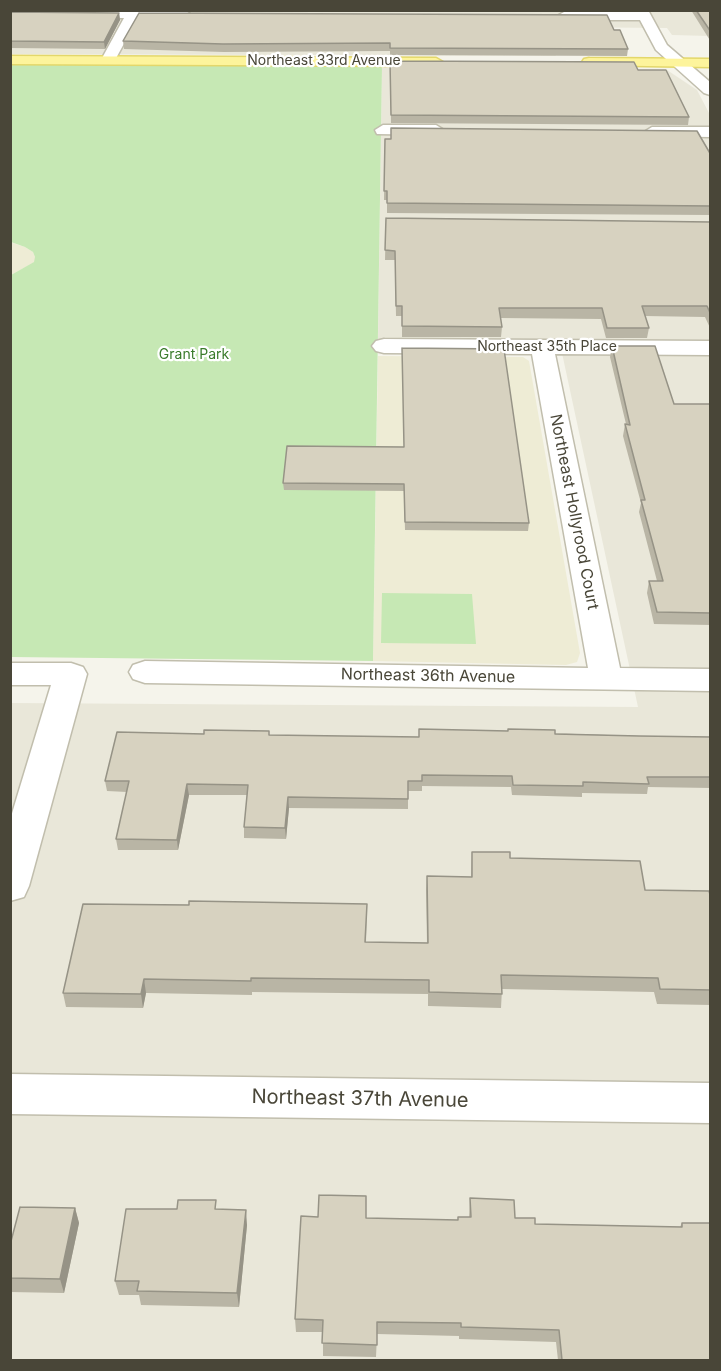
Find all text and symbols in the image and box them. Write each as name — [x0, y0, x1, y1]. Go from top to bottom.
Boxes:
street label: Northeast 33rd Avenue — [247, 53, 401, 69]
street label: Northeast 35th Place — [477, 339, 617, 355]
park label: Grant Park — [159, 347, 229, 363]
street label: Northeast Hollyrood Court — [546, 412, 602, 612]
street label: Northeast 36th Avenue — [341, 665, 515, 687]
street label: Northeast 37th Avenue — [251, 1085, 469, 1113]

